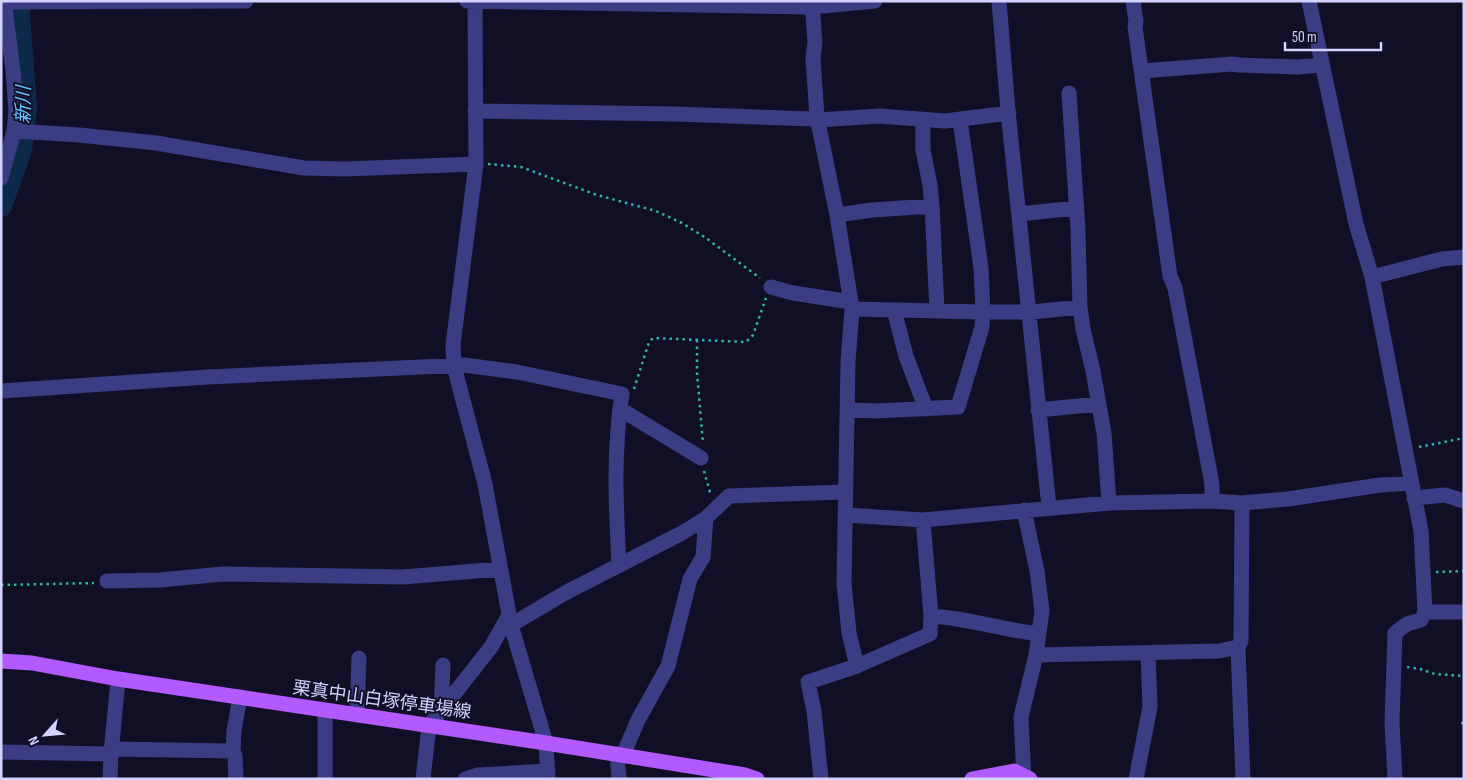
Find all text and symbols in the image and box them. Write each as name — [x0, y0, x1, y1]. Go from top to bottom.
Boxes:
scale bar — [1285, 20, 1381, 52]
text: 50 m — [1292, 28, 1317, 47]
water label: 新川 — [12, 84, 36, 124]
street label: 栗真中山白塚停車場線 — [291, 677, 473, 723]
north arrow — [20, 710, 70, 760]
text: N — [25, 733, 43, 748]

